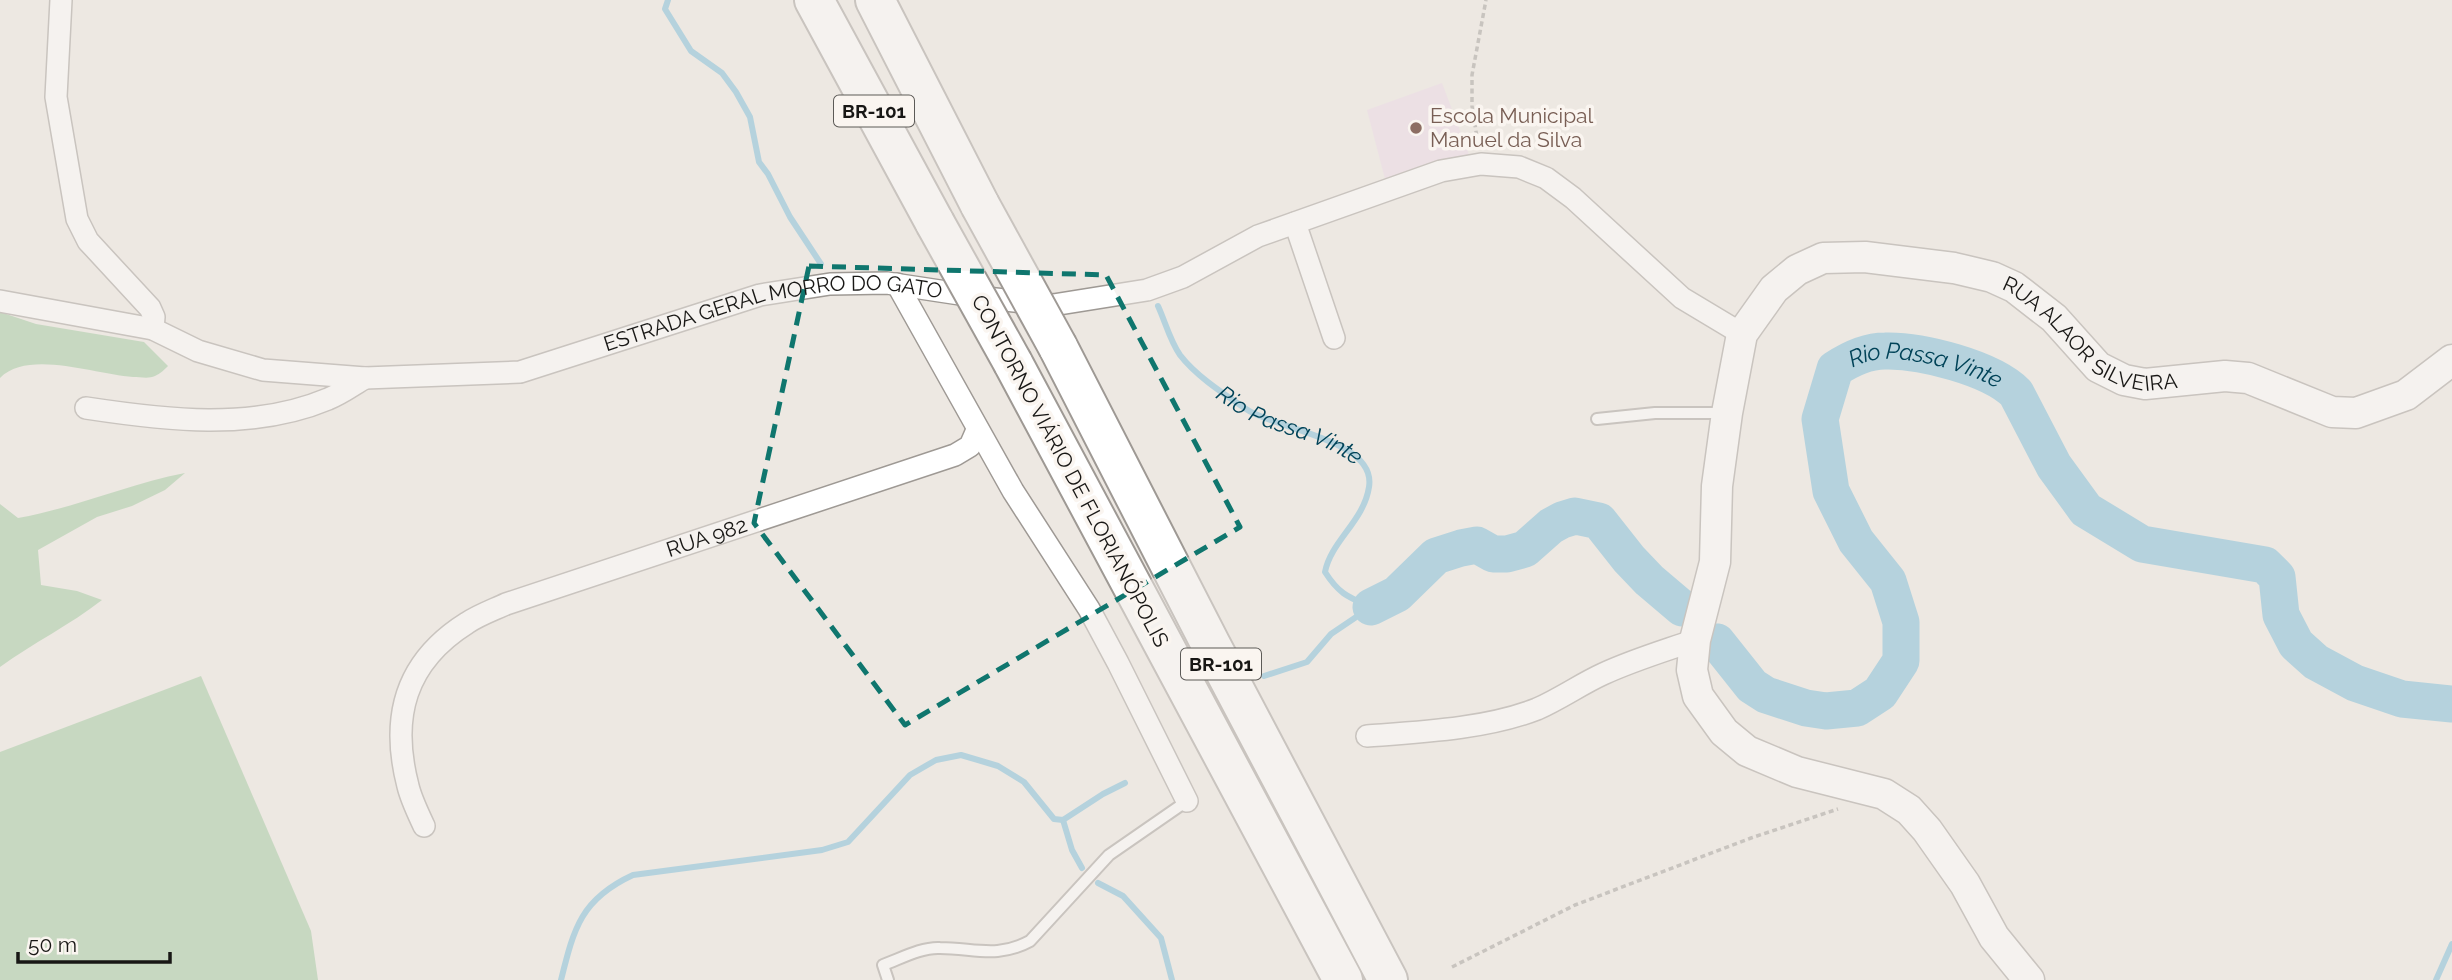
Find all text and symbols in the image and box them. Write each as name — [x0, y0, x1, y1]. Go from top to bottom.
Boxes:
road number: BR-101 — [834, 96, 914, 127]
place label: Escola Municipal Manuel da Silva — [1430, 103, 1594, 152]
marker: Escola Municipal Manuel da Silva — [1408, 120, 1424, 136]
street label: ESTRADA GERAL MORRO DO GATO — [600, 270, 944, 356]
street label: RUA ALAOR SILVEIRA — [1999, 271, 2179, 396]
street label: CONTORNO VIÁRIO DE FLORIANÓPOLIS — [967, 290, 1174, 651]
water label: Rio Passa Vinte — [1844, 337, 2008, 393]
water label: Rio Passa Vinte — [1212, 379, 1369, 470]
street label: RUA 982 — [663, 512, 750, 562]
road number: BR-101 — [1181, 649, 1261, 680]
scale bar — [18, 920, 170, 964]
text: 50 m — [28, 932, 77, 957]

